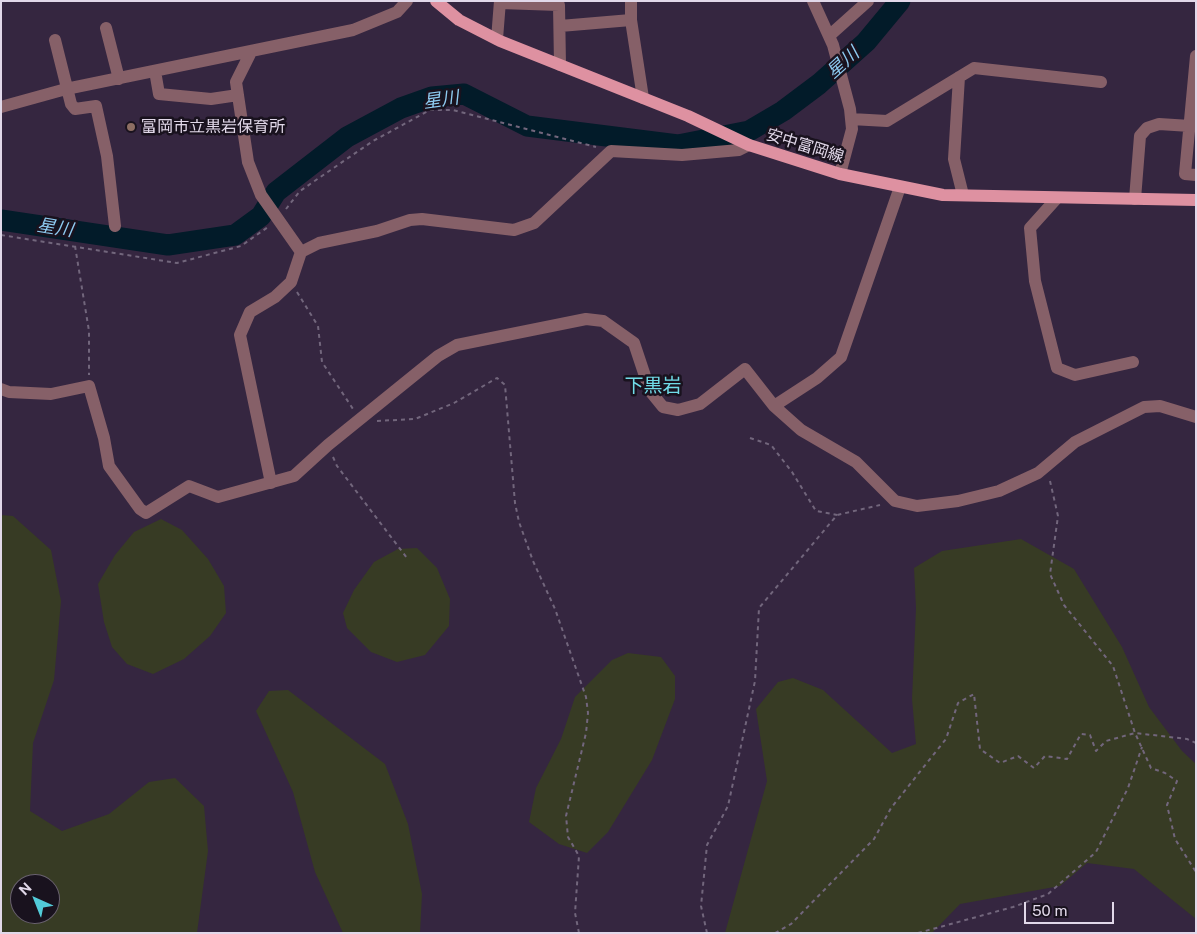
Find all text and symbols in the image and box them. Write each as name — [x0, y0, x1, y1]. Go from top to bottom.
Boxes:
water label: 星川 — [822, 43, 864, 83]
water label: 星川 — [422, 87, 460, 113]
place label: 富岡市立黒岩保育所 — [141, 117, 285, 137]
marker: 富岡市立黒岩保育所 — [125, 121, 137, 133]
street label: 安中富岡線 — [764, 125, 846, 167]
water label: 星川 — [36, 215, 74, 241]
district label: 下黒岩 — [625, 375, 681, 397]
north arrow — [10, 874, 60, 924]
text: N — [16, 879, 35, 898]
scale bar — [1027, 892, 1117, 924]
text: 50 m — [1032, 902, 1067, 919]

